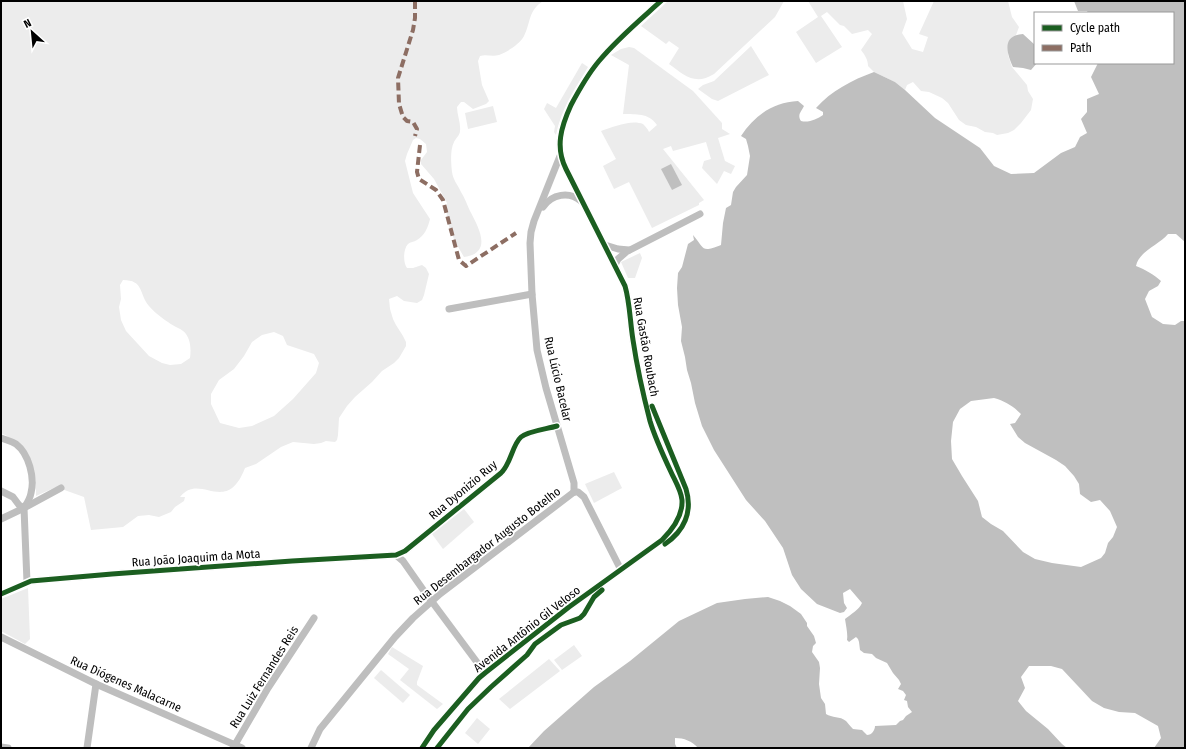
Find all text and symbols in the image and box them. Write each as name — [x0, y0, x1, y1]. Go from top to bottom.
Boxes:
north arrow — [12, 12, 52, 52]
legend — [1034, 12, 1174, 64]
text: N — [22, 16, 34, 31]
text: Cycle path — [1070, 21, 1120, 35]
text: Path — [1070, 41, 1092, 55]
street label: Rua Gastão Roubach — [630, 296, 662, 398]
street label: Rua Lúcio Bacelar — [541, 335, 575, 424]
street label: Rua Dyonizio Ruy — [426, 457, 500, 523]
street label: Rua Desembargador Augusto Botelho — [411, 484, 563, 608]
street label: Rua João Joaquim da Mota — [131, 547, 261, 569]
street label: Avenida Antônio Gil Veloso — [471, 583, 583, 675]
street label: Rua Luiz Fernandes Reis — [227, 623, 301, 731]
street label: Rua Diógenes Malacarne — [68, 653, 184, 715]

